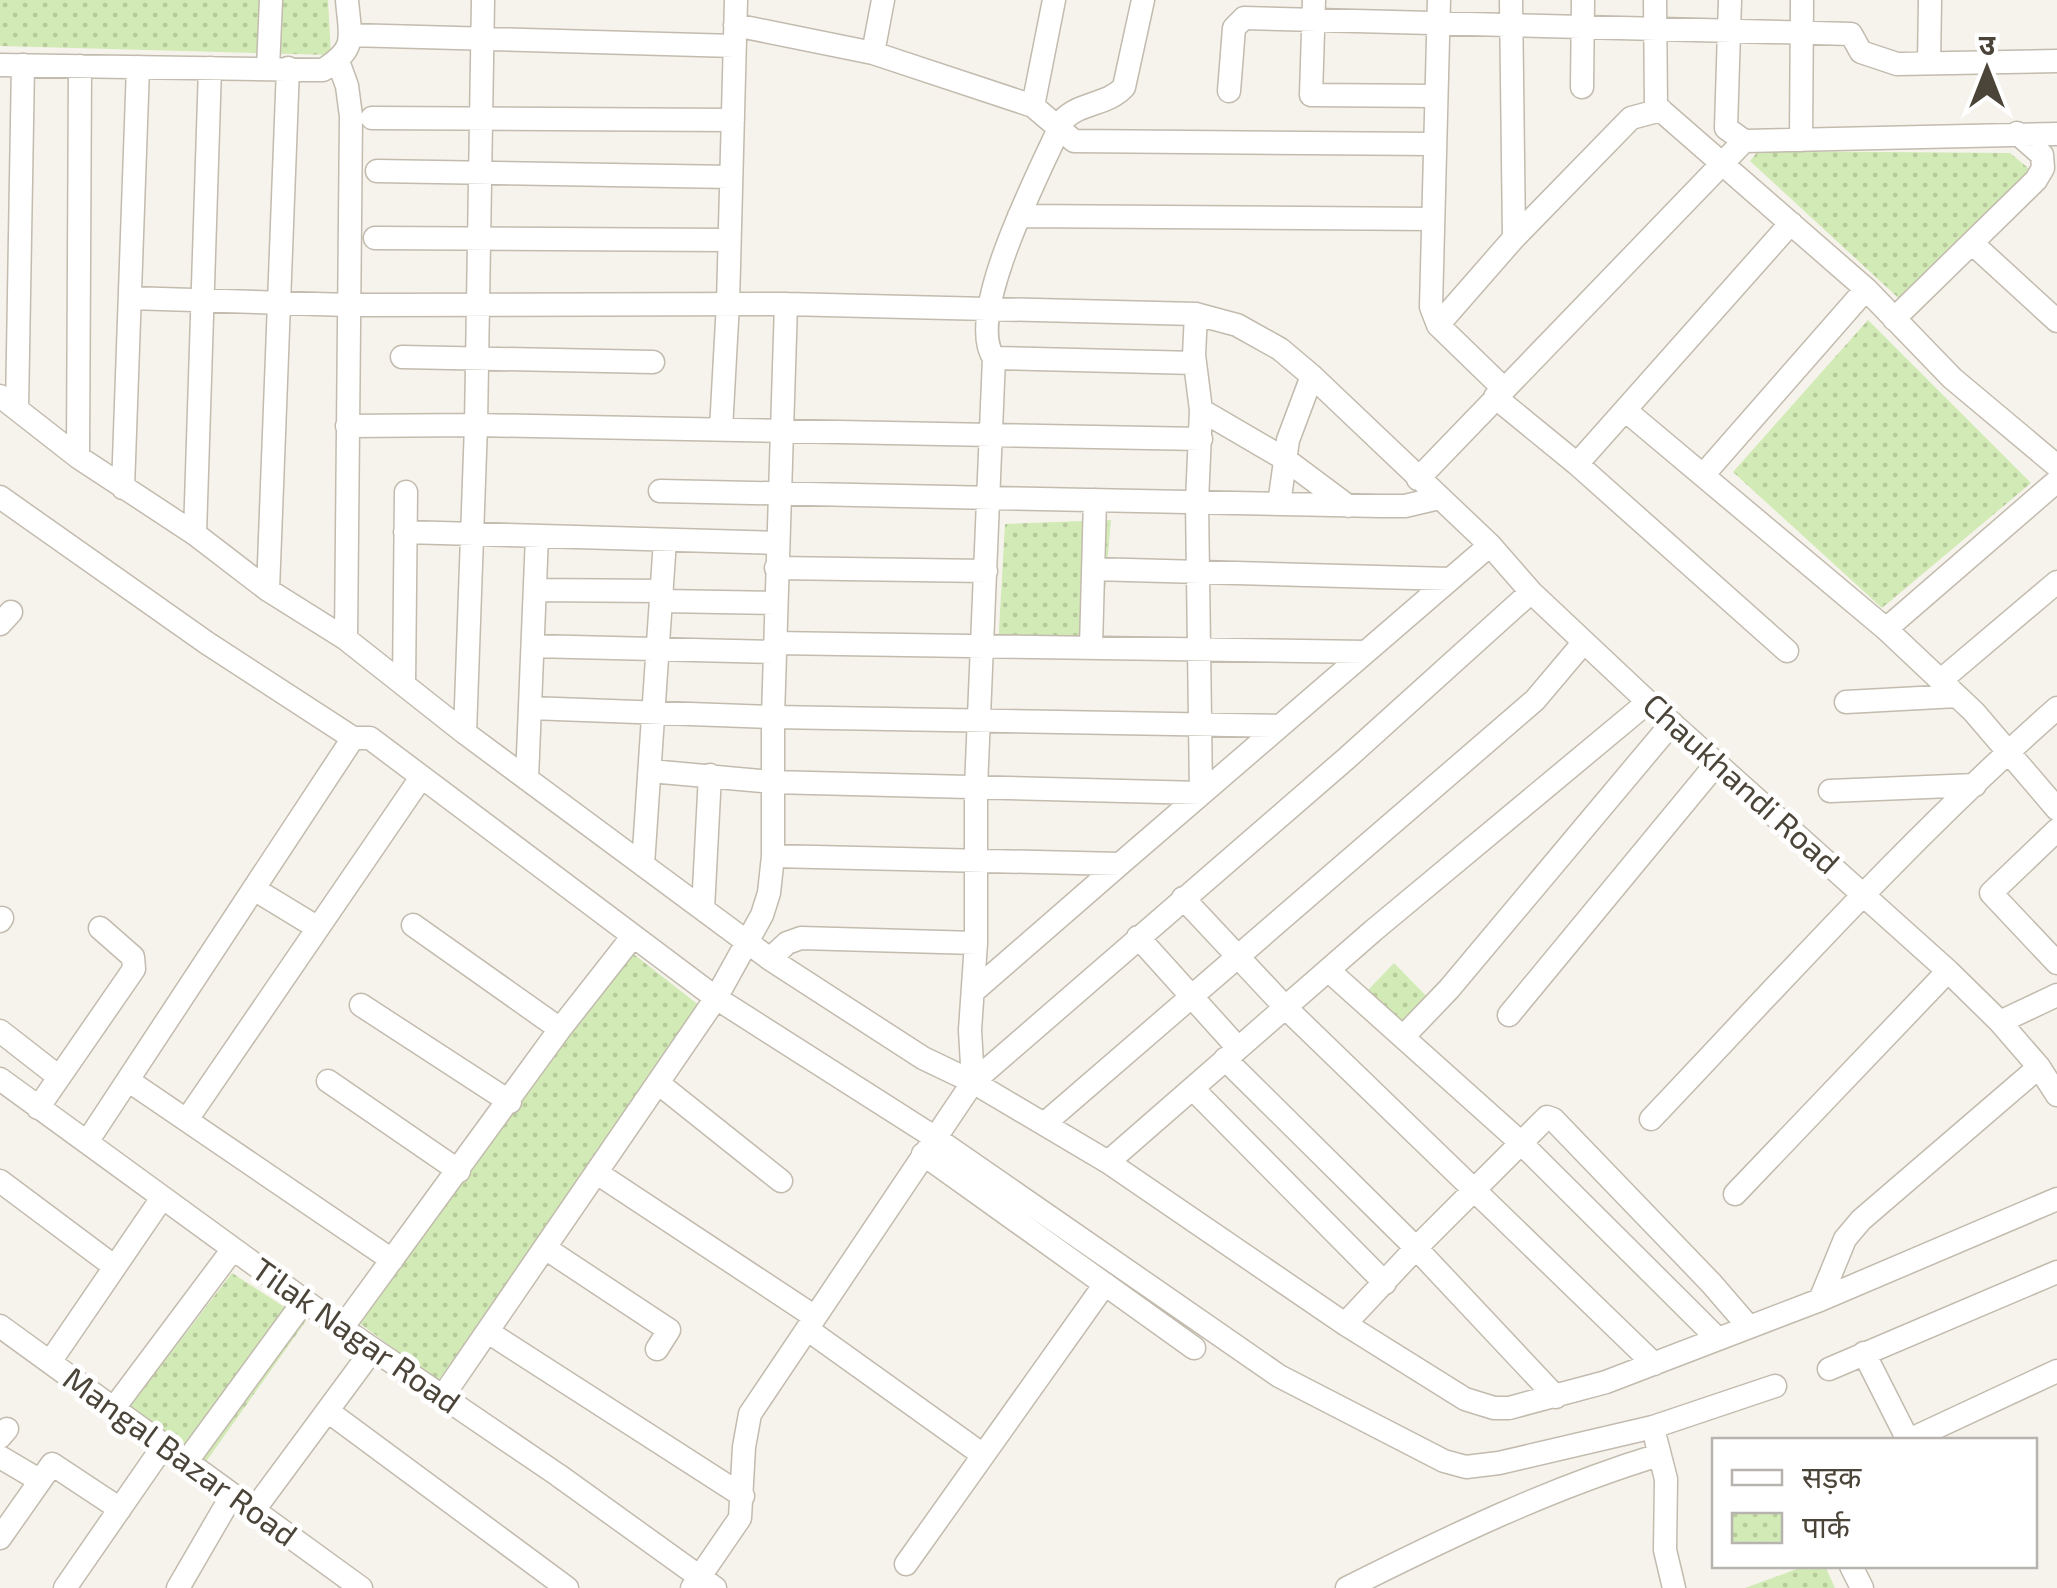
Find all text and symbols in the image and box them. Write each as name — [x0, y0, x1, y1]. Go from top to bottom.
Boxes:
north arrow — [1937, 20, 2037, 120]
text: उ — [1979, 27, 1996, 61]
street label: Chaukhandi Road — [1636, 684, 1848, 881]
street label: Tilak Nagar Road — [246, 1249, 468, 1420]
street label: Mangal Bazar Road — [57, 1358, 305, 1553]
legend — [1712, 1438, 2037, 1568]
text: सड़क — [1802, 1458, 1862, 1495]
text: पार्क — [1802, 1508, 1851, 1544]

